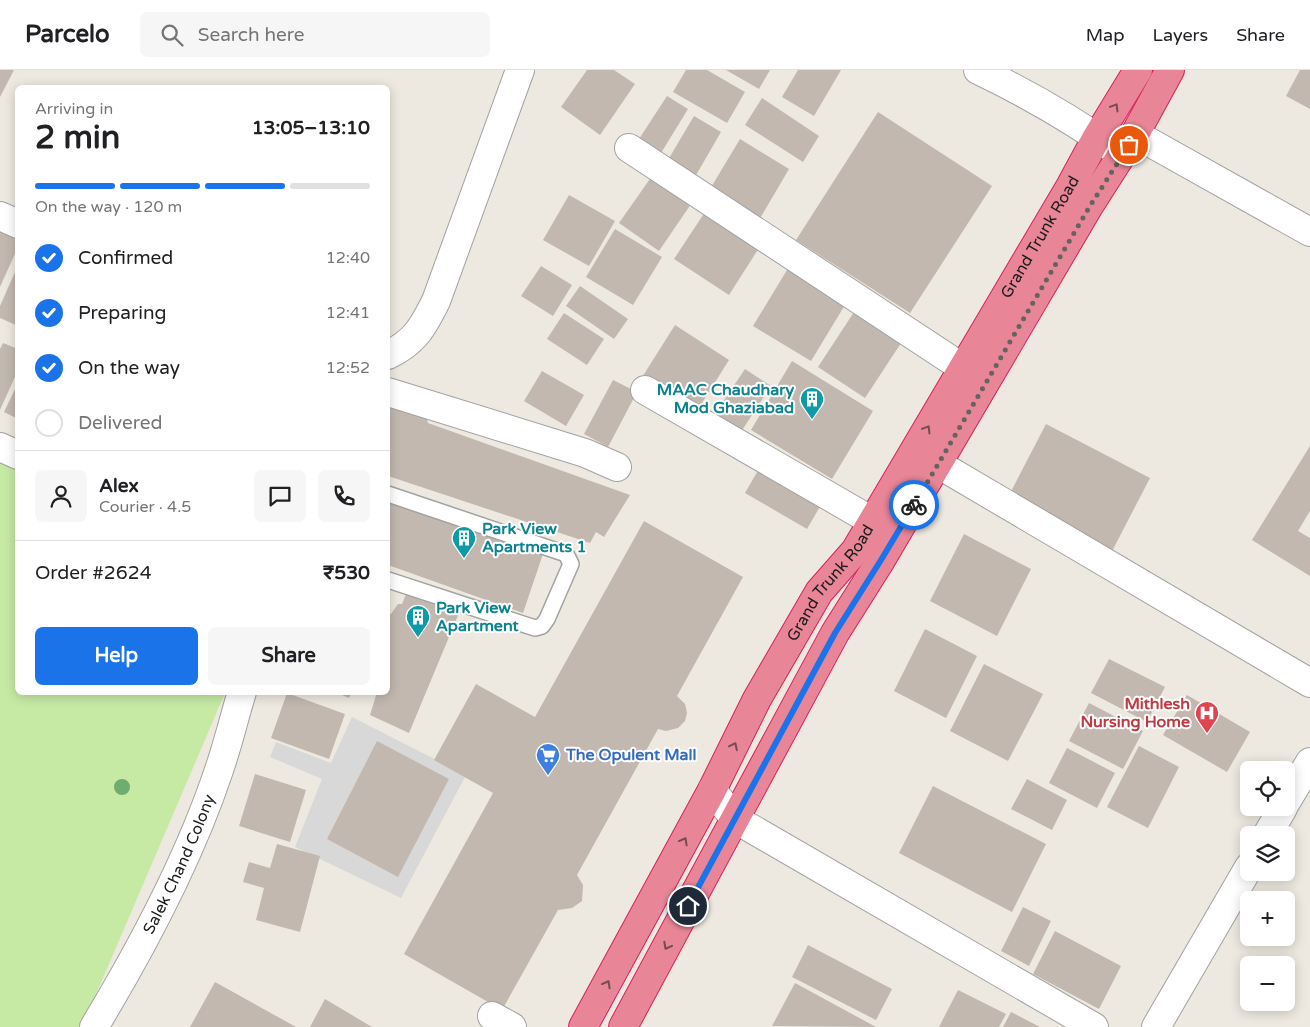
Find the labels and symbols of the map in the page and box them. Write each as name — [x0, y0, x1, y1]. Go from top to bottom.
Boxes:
one-way arrow — [1108, 104, 1118, 113]
pin — [1108, 124, 1150, 166]
street label: Grand Trunk Road — [996, 172, 1084, 302]
place label: MAAC Chaudhary Mod Ghaziabad — [657, 380, 794, 418]
building icon: MAAC Chaudhary Mod Ghaziabad — [799, 386, 825, 420]
one-way arrow — [920, 426, 930, 435]
courier — [889, 480, 939, 530]
place label: Park View Apartments 1 — [482, 519, 586, 557]
street label: Grand Trunk Road — [783, 521, 878, 645]
building icon: Park View Apartments 1 — [451, 525, 477, 559]
place label: Park View Apartment — [436, 598, 519, 636]
building icon: Park View Apartment — [405, 604, 431, 638]
place label: Mithlesh Nursing Home — [1080, 694, 1190, 732]
hospital icon: Mithlesh Nursing Home — [1194, 700, 1220, 734]
supermarket icon: The Opulent Mall — [535, 742, 561, 776]
one-way arrow — [728, 743, 738, 752]
place label: The Opulent Mall — [565, 745, 697, 765]
street label: Salek Chand Colony — [139, 791, 220, 938]
one-way arrow — [678, 838, 688, 847]
pin — [667, 885, 709, 927]
one-way arrow — [663, 941, 673, 950]
one-way arrow — [601, 980, 611, 989]

